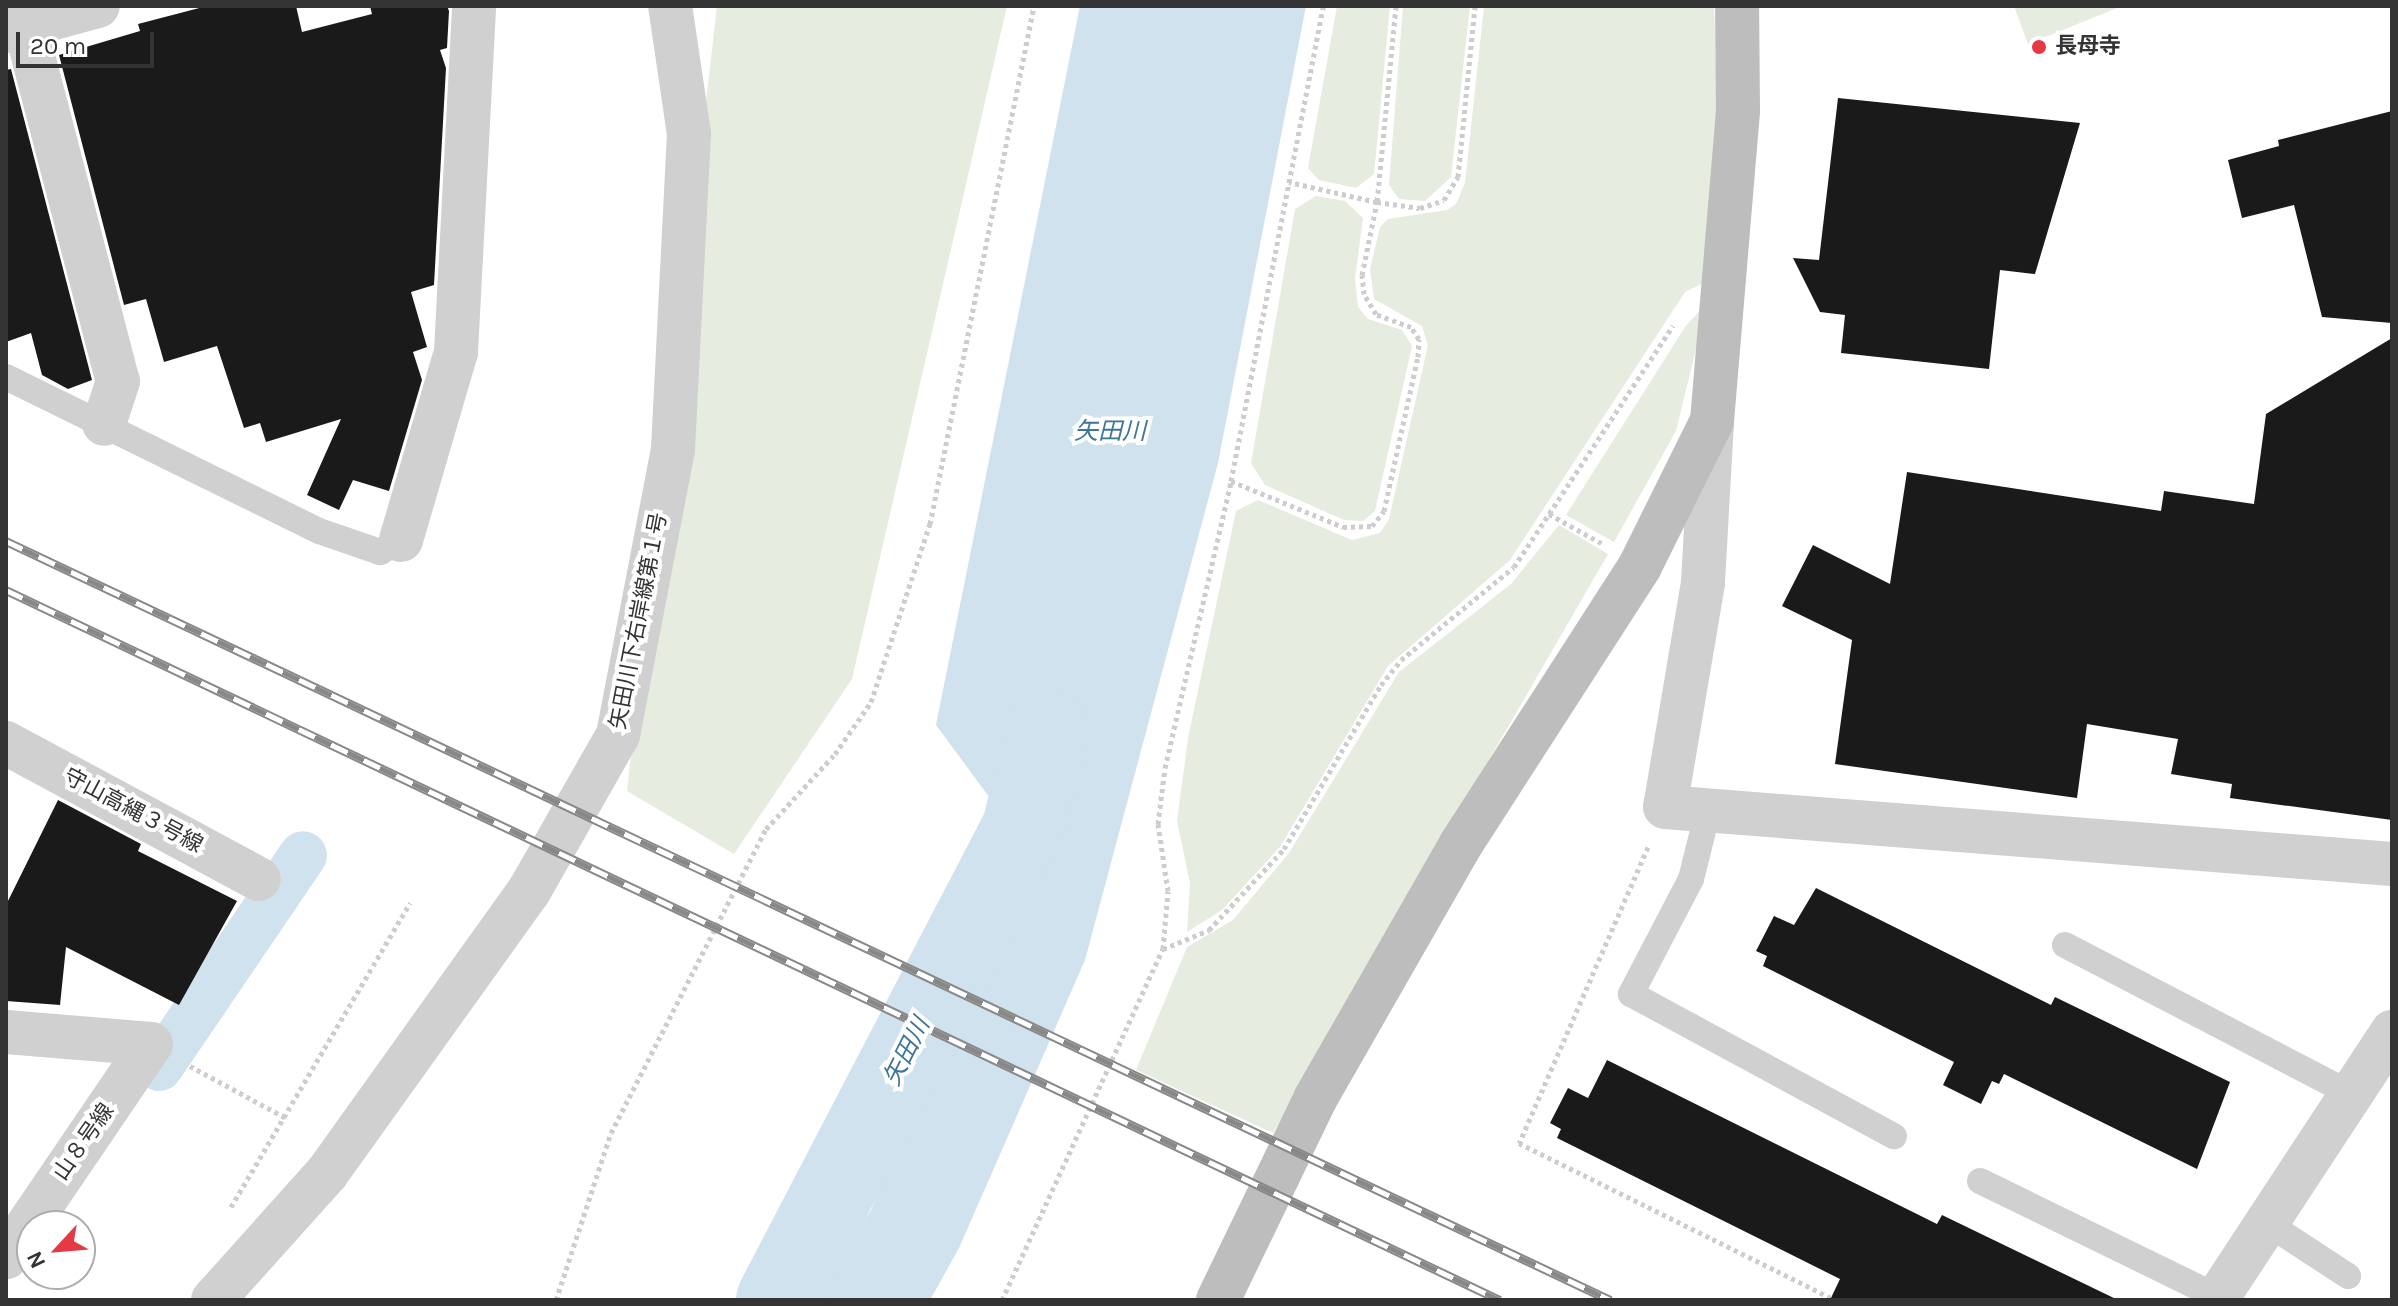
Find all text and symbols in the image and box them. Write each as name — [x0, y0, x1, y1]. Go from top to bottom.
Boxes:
scale bar — [20, 16, 158, 66]
text: 20 m — [30, 32, 86, 60]
place label: 長母寺 — [2055, 34, 2121, 60]
marker: 長母寺 — [2030, 38, 2048, 56]
water label: 矢田川 — [1074, 418, 1146, 446]
street label: 矢田川下右岸線第１号 — [605, 511, 673, 731]
street label: 守山高縄３号線 — [59, 763, 207, 859]
water label: 矢田川 — [878, 1013, 936, 1091]
street label: 山８号線 — [48, 1098, 120, 1186]
north arrow — [16, 1210, 96, 1290]
text: N — [21, 1247, 51, 1272]

